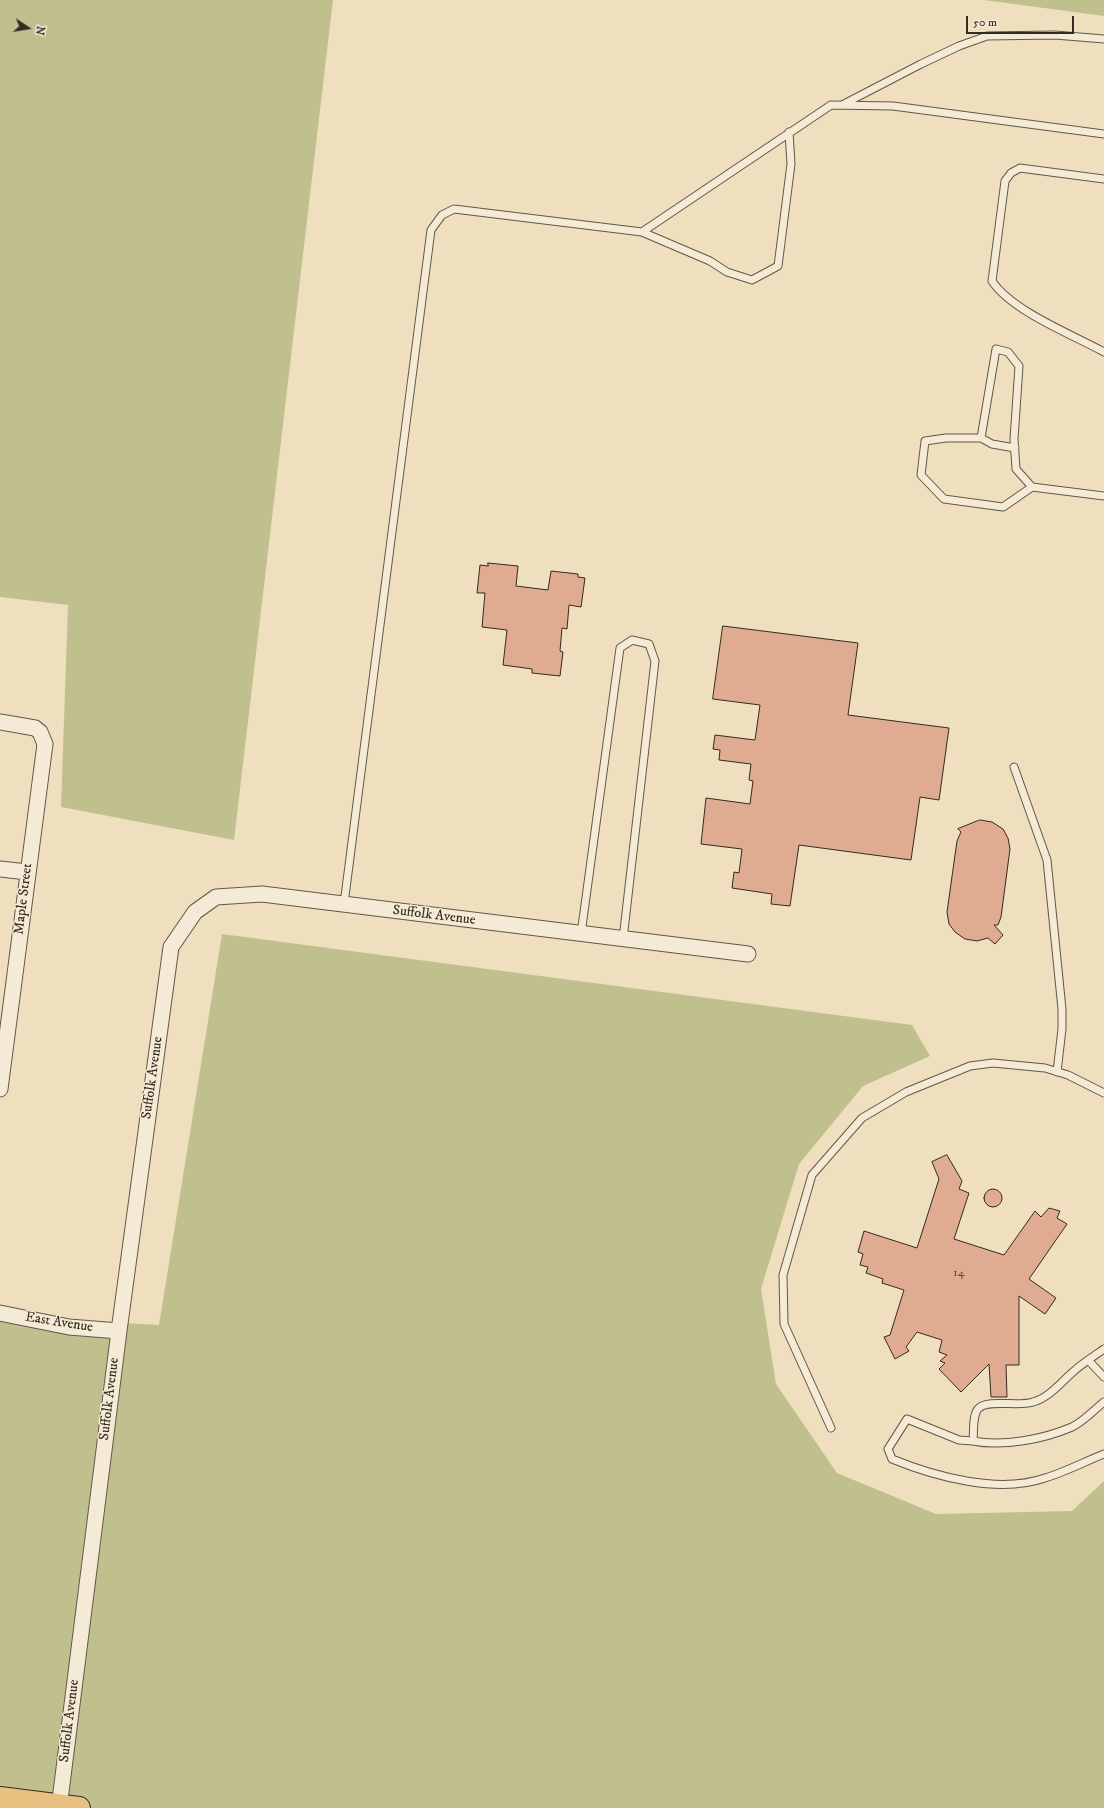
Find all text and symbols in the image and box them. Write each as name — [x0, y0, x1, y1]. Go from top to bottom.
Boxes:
north arrow — [8, 8, 48, 48]
scale bar — [968, 8, 1076, 34]
text: 50 m — [973, 15, 997, 30]
text: N — [32, 25, 48, 36]
street label: Maple Street — [11, 862, 37, 936]
street label: Suffolk Avenue — [392, 903, 476, 929]
street label: Suffolk Avenue — [139, 1036, 167, 1120]
house number: 14 — [953, 1267, 965, 1281]
street label: East Avenue — [24, 1309, 94, 1337]
street label: Suffolk Avenue — [97, 1357, 123, 1441]
street label: Suffolk Avenue — [57, 1679, 83, 1763]

